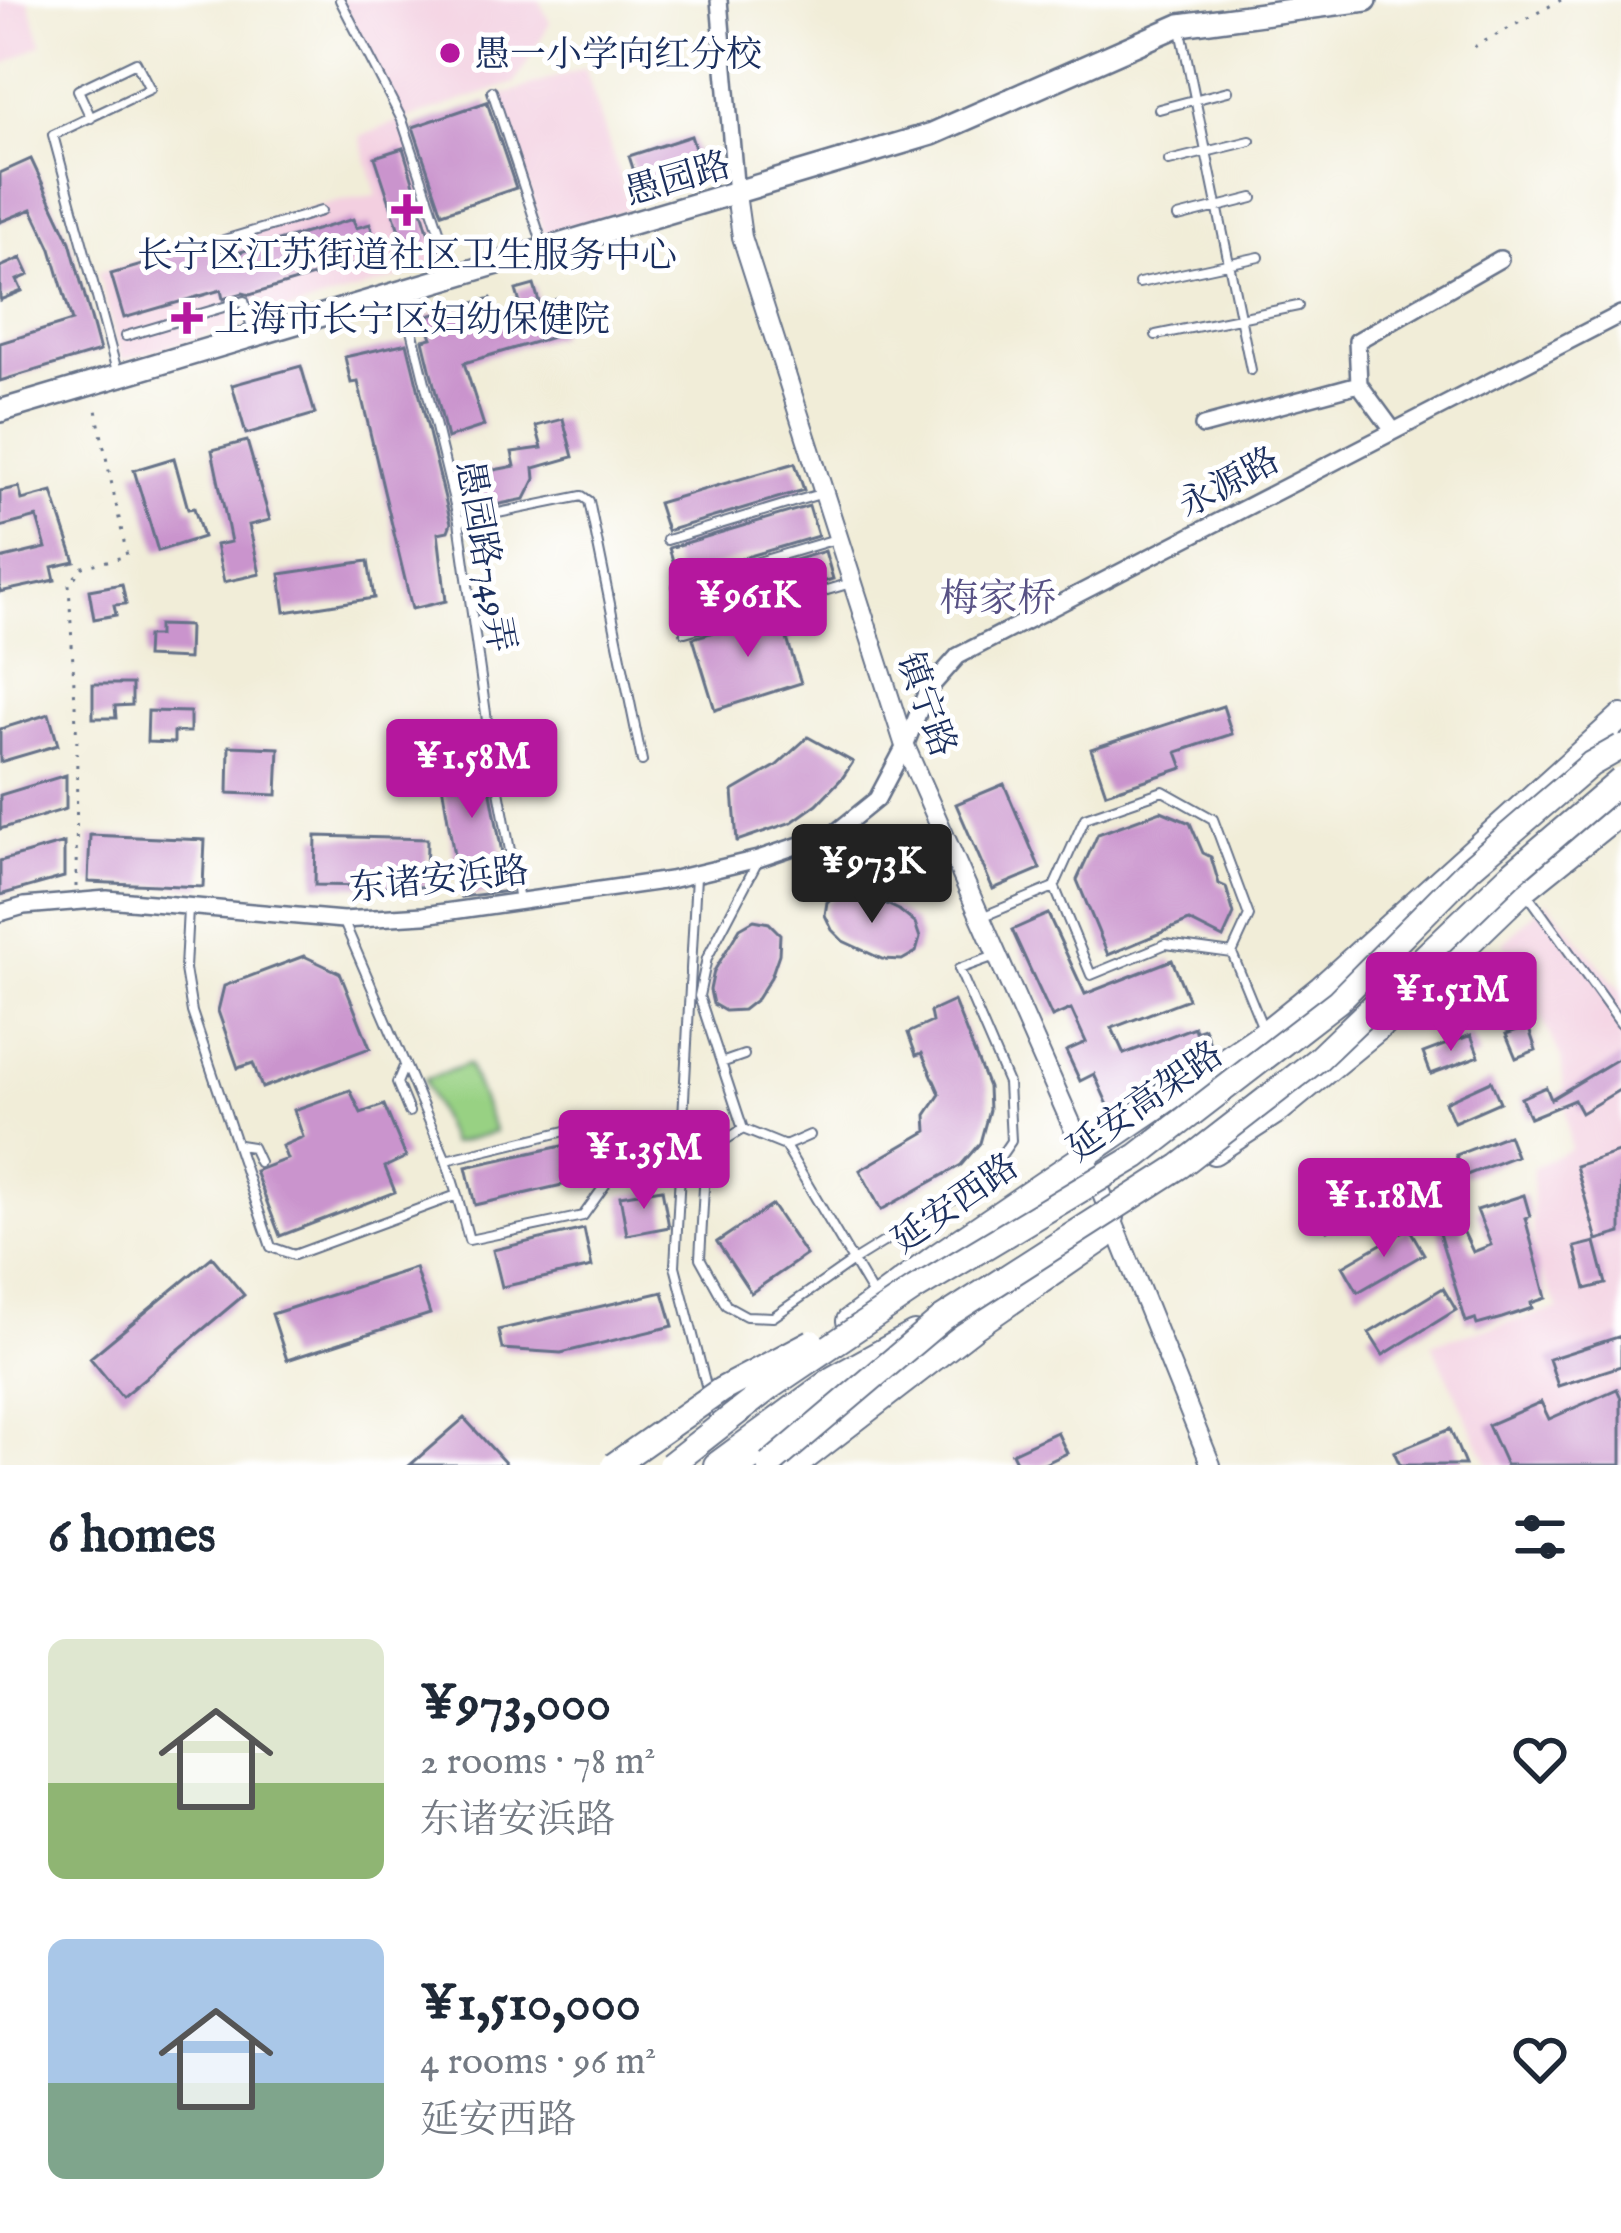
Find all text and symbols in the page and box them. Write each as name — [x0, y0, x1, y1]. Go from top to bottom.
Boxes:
place label: 愚一小学向红分校 — [474, 33, 762, 79]
marker: 愚一小学向红分校 — [437, 40, 463, 66]
street label: 愚园路 — [620, 143, 736, 217]
marker: 长宁区江苏街道社区卫生服务中心 — [391, 194, 423, 226]
place label: 长宁区江苏街道社区卫生服务中心 — [137, 234, 677, 280]
place label: 上海市长宁区妇幼保健院 — [214, 298, 610, 344]
marker: 上海市长宁区妇幼保健院 — [171, 302, 203, 334]
street label: 永源路 — [1171, 438, 1288, 529]
street label: 愚园路749弄 — [445, 457, 524, 656]
pin: ¥961K — [664, 558, 832, 660]
text: ¥961K — [696, 572, 800, 621]
district label: 梅家桥 — [939, 576, 1057, 625]
street label: 镇宁路 — [885, 646, 965, 764]
pin: ¥1.58M — [374, 719, 570, 821]
text: ¥1.58M — [413, 733, 531, 782]
pin: ¥973K — [788, 824, 956, 926]
text: ¥973K — [819, 838, 925, 887]
street label: 东诸安浜路 — [347, 849, 531, 913]
pin: ¥1.51M — [1353, 952, 1549, 1054]
text: ¥1.51M — [1393, 966, 1509, 1015]
street label: 延安高架路 — [1059, 1032, 1233, 1173]
pin: ¥1.35M — [546, 1110, 742, 1212]
text: ¥1.35M — [586, 1124, 702, 1173]
street label: 延安西路 — [884, 1144, 1028, 1265]
pin: ¥1.18M — [1286, 1158, 1482, 1260]
text: ¥1.18M — [1325, 1172, 1443, 1221]
icon: filters — [1507, 1504, 1573, 1570]
text: 6 homes — [48, 1505, 216, 1570]
text: ¥973,000 — [420, 1673, 611, 1738]
icon: home — [144, 1687, 288, 1831]
icon: heart — [1507, 1726, 1573, 1792]
text: 2 rooms · 78 m² — [420, 1738, 656, 1787]
text: 东诸安浜路 — [420, 1797, 615, 1846]
text: ¥1,510,000 — [420, 1973, 641, 2038]
icon: home — [144, 1987, 288, 2131]
icon: heart — [1507, 2026, 1573, 2092]
text: 4 rooms · 96 m² — [420, 2038, 656, 2087]
text: 延安西路 — [420, 2097, 576, 2146]

